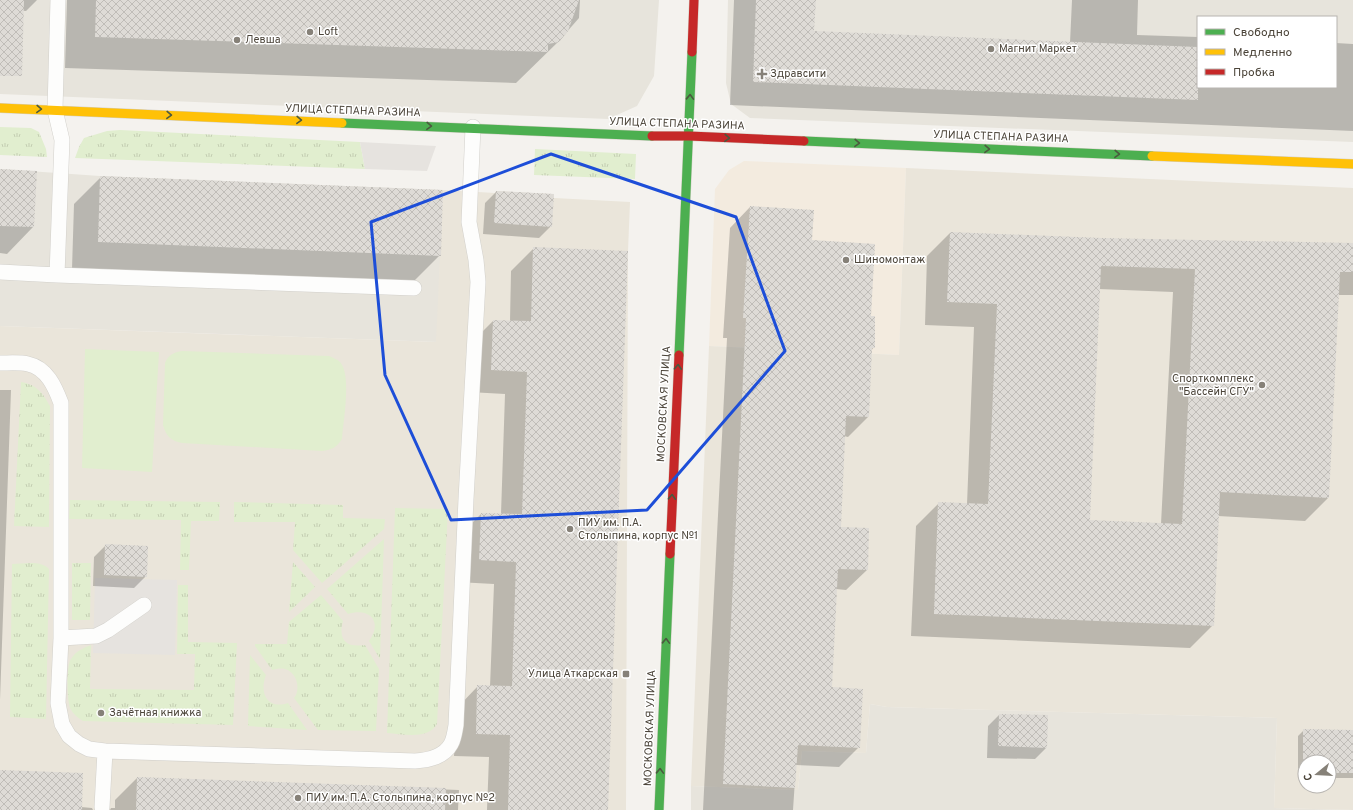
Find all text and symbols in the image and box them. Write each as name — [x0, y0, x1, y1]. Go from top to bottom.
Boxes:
legend — [1197, 16, 1337, 88]
place label: Loft — [318, 25, 338, 39]
text: Свободно — [1233, 25, 1290, 41]
marker: Loft — [305, 27, 315, 37]
place label: Левша — [245, 33, 281, 47]
marker: Левша — [232, 35, 242, 45]
place label: Магнит Маркет — [999, 42, 1077, 56]
marker: Магнит Маркет — [986, 44, 996, 54]
text: Медленно — [1233, 45, 1293, 61]
text: Пробка — [1233, 65, 1275, 81]
place label: Здравсити — [770, 67, 826, 81]
marker: Здравсити — [757, 69, 767, 79]
one-way arrow — [686, 94, 694, 100]
street label: УЛИЦА СТЕПАНА РАЗИНА — [285, 102, 421, 120]
one-way arrow — [36, 105, 42, 114]
one-way arrow — [166, 111, 172, 119]
street label: УЛИЦА СТЕПАНА РАЗИНА — [609, 115, 745, 133]
one-way arrow — [296, 116, 302, 125]
one-way arrow — [426, 121, 432, 130]
street label: УЛИЦА СТЕПАНА РАЗИНА — [933, 128, 1069, 146]
one-way arrow — [724, 134, 730, 142]
one-way arrow — [854, 139, 860, 148]
one-way arrow — [984, 144, 990, 153]
one-way arrow — [1114, 150, 1120, 158]
place label: Шиномонтаж — [854, 253, 925, 267]
marker: Шиномонтаж — [841, 255, 851, 265]
street label: МОСКОВСКАЯ УЛИЦА — [654, 346, 674, 462]
one-way arrow — [674, 364, 682, 370]
place label: Спорткомплекс "Бассейн СГУ" — [1172, 372, 1254, 399]
marker: Спорткомплекс "Бассейн СГУ" — [1257, 380, 1267, 390]
one-way arrow — [668, 494, 677, 500]
place label: ПИУ им. П.А. Столыпина, корпус №1 — [578, 516, 698, 543]
marker: ПИУ им. П.А. Столыпина, корпус №1 — [565, 524, 575, 534]
one-way arrow — [662, 638, 670, 644]
place label: Улица Аткарская — [528, 667, 618, 681]
marker: Улица Аткарская — [621, 669, 631, 679]
street label: МОСКОВСКАЯ УЛИЦА — [641, 670, 659, 786]
place label: Зачётная книжка — [109, 706, 201, 720]
marker: Зачётная книжка — [96, 708, 106, 718]
north arrow — [1297, 754, 1337, 794]
one-way arrow — [656, 768, 665, 774]
text: С — [1301, 771, 1316, 782]
place label: ПИУ им. П.А. Столыпина, корпус №2 — [306, 791, 495, 805]
marker: ПИУ им. П.А. Столыпина, корпус №2 — [293, 793, 303, 803]

